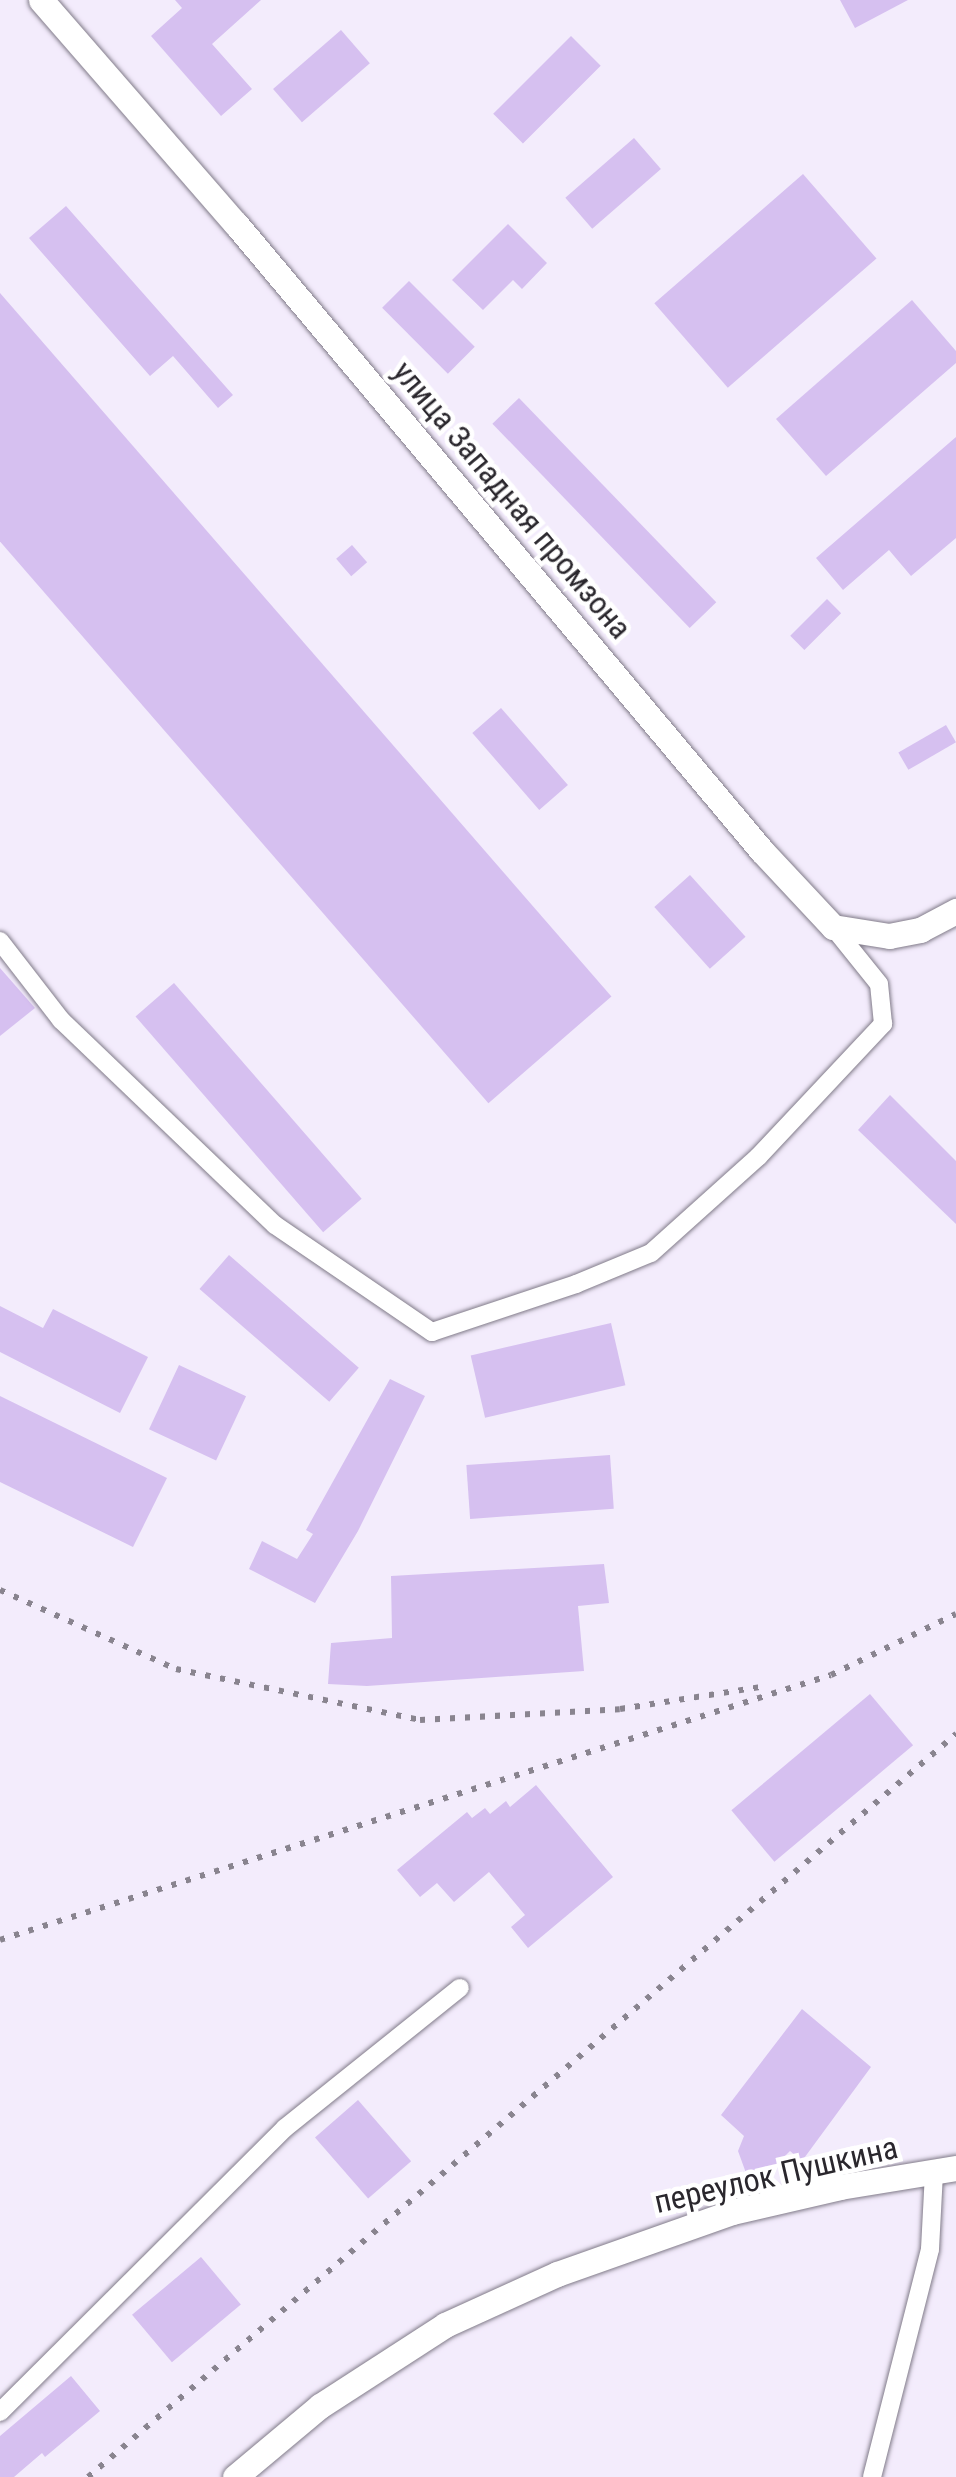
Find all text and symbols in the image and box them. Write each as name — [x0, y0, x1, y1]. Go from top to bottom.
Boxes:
street label: улица Западная промзона — [385, 353, 639, 647]
street label: переулок Пушкина — [651, 2128, 901, 2222]

